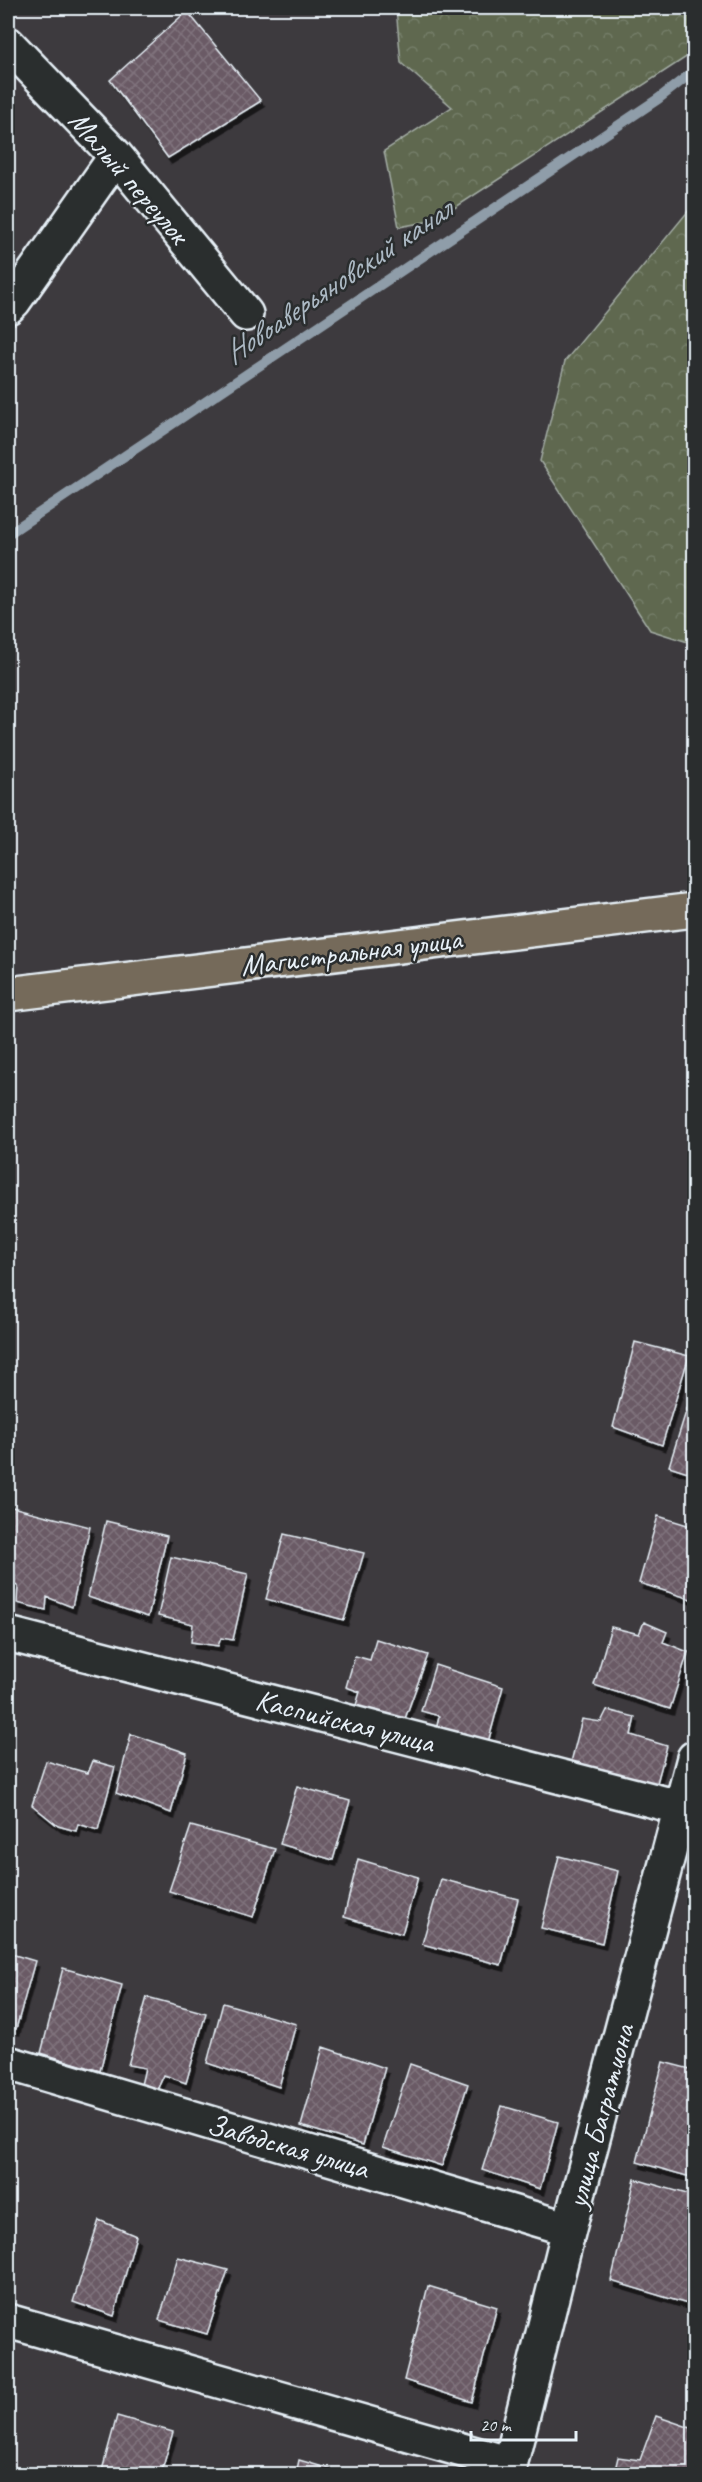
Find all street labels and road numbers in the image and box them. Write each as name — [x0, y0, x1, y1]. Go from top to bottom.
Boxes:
street label: Малый переулок — [61, 102, 199, 254]
street label: Магистральная улица — [239, 919, 465, 984]
street label: Каспийская улица — [252, 1680, 440, 1762]
street label: улица Багратиона — [557, 2018, 643, 2214]
street label: Заводская улица — [203, 2105, 375, 2188]

